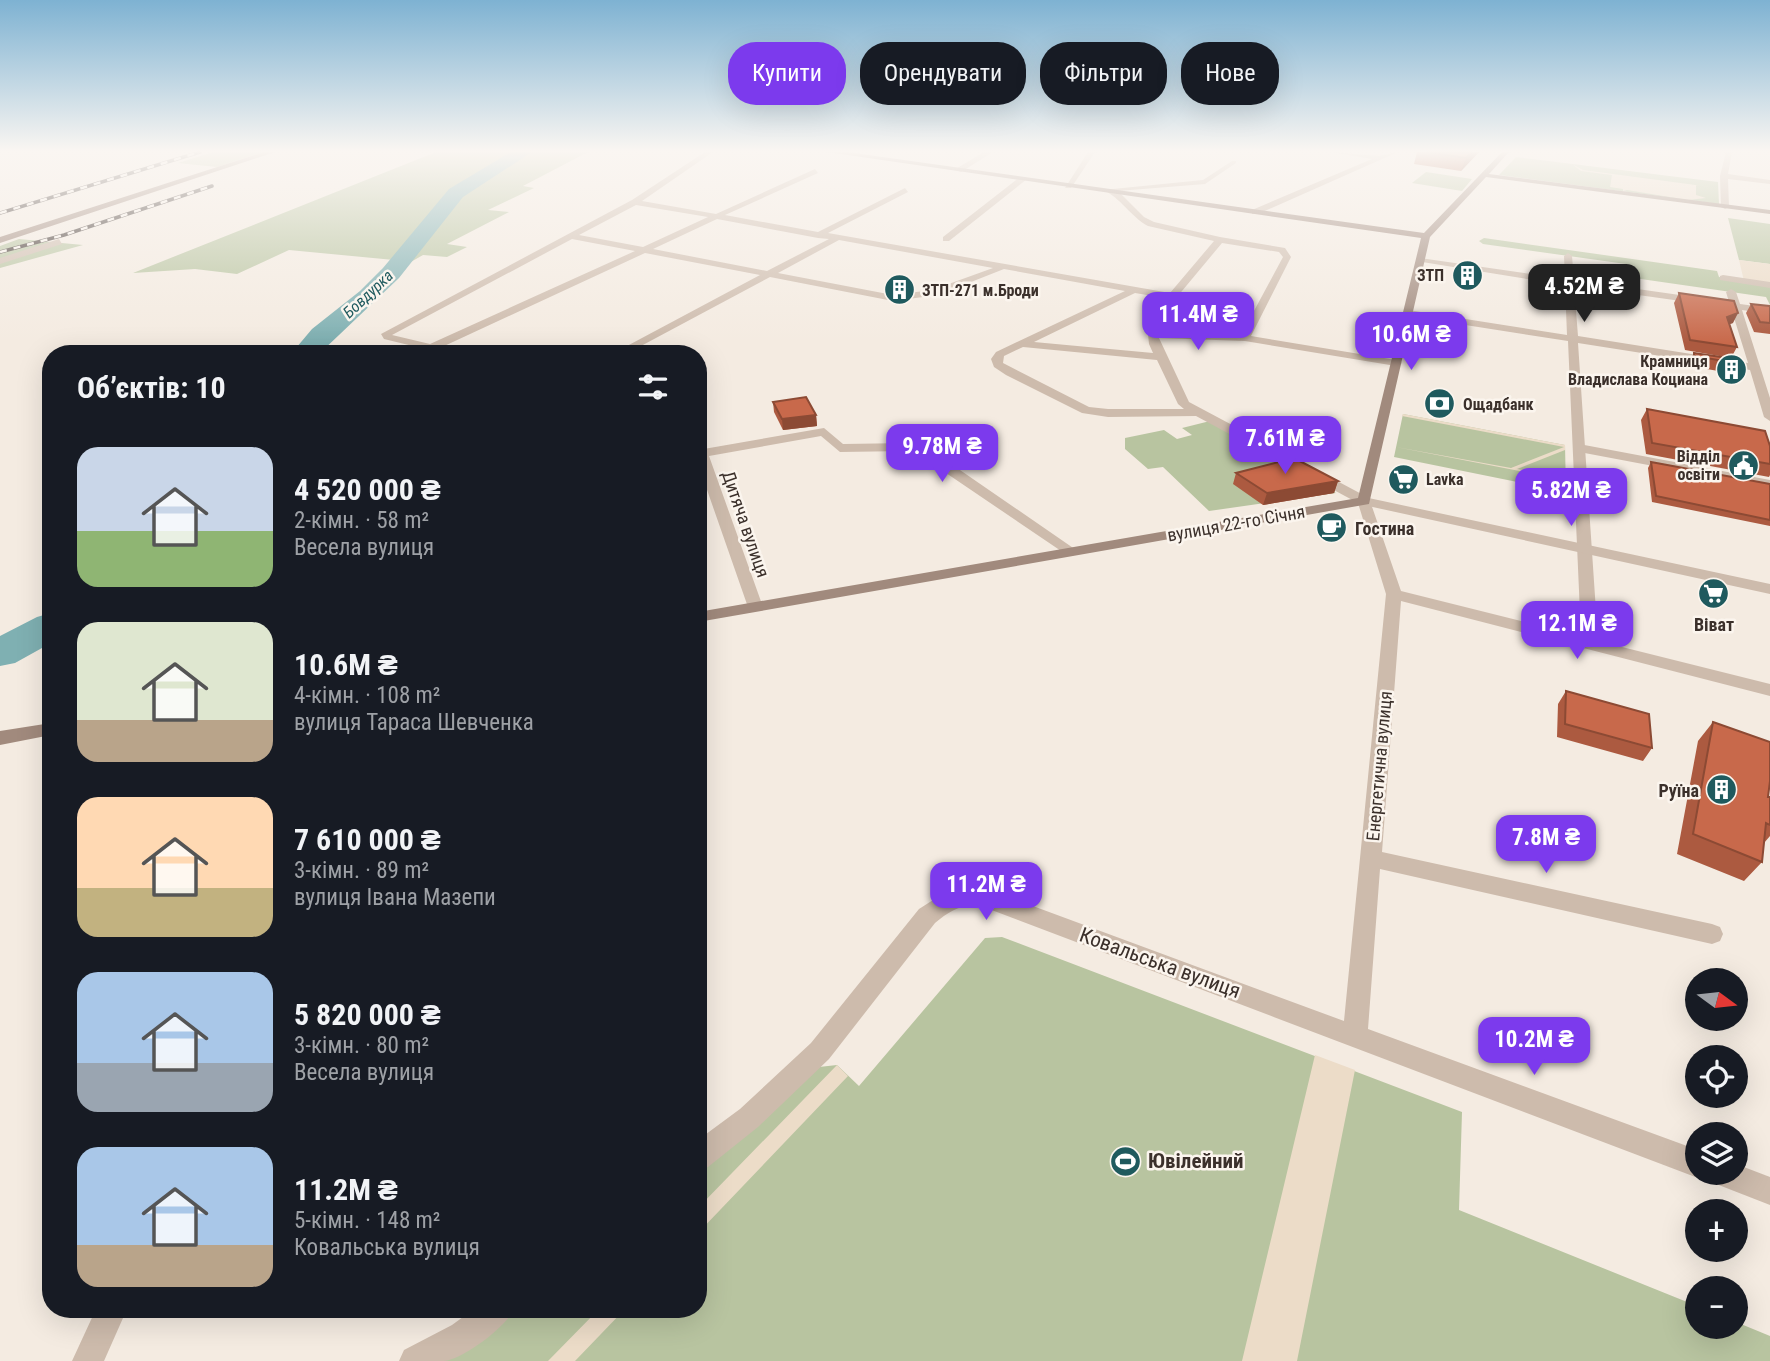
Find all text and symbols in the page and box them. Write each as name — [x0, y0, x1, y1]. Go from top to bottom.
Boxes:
chip: Купити — [728, 42, 846, 105]
chip: Орендувати — [860, 42, 1026, 105]
chip: Фільтри — [1040, 42, 1167, 105]
chip: Нове — [1181, 42, 1279, 105]
building icon: ЗТП — [1450, 258, 1484, 292]
pin: 4.52M ₴ — [1519, 264, 1649, 324]
water label: Бовдурка — [339, 266, 397, 322]
place label: ЗТП — [1417, 266, 1444, 285]
building icon: ЗТП-271 м.Броди — [882, 273, 916, 307]
text: 4.52M ₴ — [1544, 273, 1624, 300]
place label: ЗТП-271 м.Броди — [922, 281, 1039, 300]
pin: 11.4M ₴ — [1133, 292, 1263, 352]
text: 11.4M ₴ — [1158, 301, 1238, 328]
pin: 10.6M ₴ — [1346, 312, 1476, 372]
text: 10.6M ₴ — [1371, 321, 1451, 348]
place label: Крамниця Владислава Коциана — [1568, 352, 1708, 389]
building icon: Крамниця Владислава Коциана — [1714, 353, 1748, 387]
icon: filters — [634, 368, 672, 406]
text: Об’єктів: 10 — [77, 370, 226, 405]
bank icon: Ощадбанк — [1423, 387, 1457, 421]
place label: Ощадбанк — [1463, 395, 1534, 414]
pin: 7.61M ₴ — [1220, 416, 1350, 476]
pin: 9.78M ₴ — [877, 424, 1007, 484]
text: 7.61M ₴ — [1245, 425, 1325, 452]
text: 9.78M ₴ — [902, 433, 982, 460]
place label: Відділ освіти — [1677, 447, 1720, 484]
public building icon: Відділ освіти — [1726, 448, 1760, 482]
supermarket icon: Lavka — [1386, 462, 1420, 496]
street label: Дитяча вулиця — [718, 468, 774, 580]
pin: 5.82M ₴ — [1506, 468, 1636, 528]
place label: Lavka — [1426, 470, 1464, 489]
text: 4 520 000 ₴ — [294, 472, 441, 507]
icon: home — [133, 475, 217, 559]
text: 5.82M ₴ — [1531, 477, 1611, 504]
street label: вулиця 22-го Січня — [1165, 501, 1307, 545]
text: 2-кімн. · 58 m² — [294, 507, 429, 534]
cafe icon: Гостина — [1315, 511, 1349, 545]
place label: Гостина — [1355, 518, 1414, 539]
text: Весела вулиця — [294, 534, 434, 561]
supermarket icon: Віват — [1697, 576, 1731, 610]
pin: 12.1M ₴ — [1512, 602, 1642, 661]
text: 12.1M ₴ — [1537, 610, 1617, 637]
place label: Віват — [1694, 614, 1734, 635]
text: 10.6M ₴ — [294, 647, 398, 682]
icon: home — [133, 650, 217, 734]
text: 4-кімн. · 108 m² — [294, 682, 440, 709]
street label: Енергетична вулиця — [1362, 690, 1396, 842]
text: вулиця Тараса Шевченка — [294, 709, 534, 736]
building icon: Руїна — [1705, 773, 1739, 807]
place label: Руїна — [1658, 780, 1699, 801]
pin: 7.8M ₴ — [1489, 816, 1603, 875]
text: 7 610 000 ₴ — [294, 822, 441, 857]
text: 7.8M ₴ — [1512, 824, 1580, 851]
icon: home — [133, 825, 217, 909]
text: 3-кімн. · 89 m² — [294, 857, 429, 884]
pin: 11.2M ₴ — [921, 862, 1051, 922]
text: 11.2M ₴ — [946, 871, 1026, 898]
text: вулиця Івана Мазепи — [294, 884, 496, 911]
street label: Ковальська вулиця — [1076, 923, 1244, 1003]
north arrow — [1685, 968, 1748, 1031]
map controls — [1685, 968, 1748, 1339]
text: 5 820 000 ₴ — [294, 997, 441, 1032]
icon: home — [133, 1000, 217, 1084]
pin: 10.2M ₴ — [1469, 1018, 1599, 1077]
text: 10.2M ₴ — [1494, 1026, 1574, 1053]
text: 3-кімн. · 80 m² — [294, 1032, 429, 1059]
button: locate — [1685, 1045, 1748, 1108]
text: Весела вулиця — [294, 1059, 434, 1086]
button: layers — [1685, 1122, 1748, 1185]
sports icon: Ювілейний — [1108, 1144, 1142, 1178]
place label: Ювілейний — [1148, 1149, 1243, 1173]
text: 11.2M ₴ — [294, 1172, 398, 1207]
icon: home — [133, 1175, 217, 1259]
button: + — [1685, 1199, 1748, 1262]
text: 5-кімн. · 148 m² — [294, 1207, 440, 1234]
text: Ковальська вулиця — [294, 1234, 480, 1261]
button: − — [1685, 1276, 1748, 1339]

